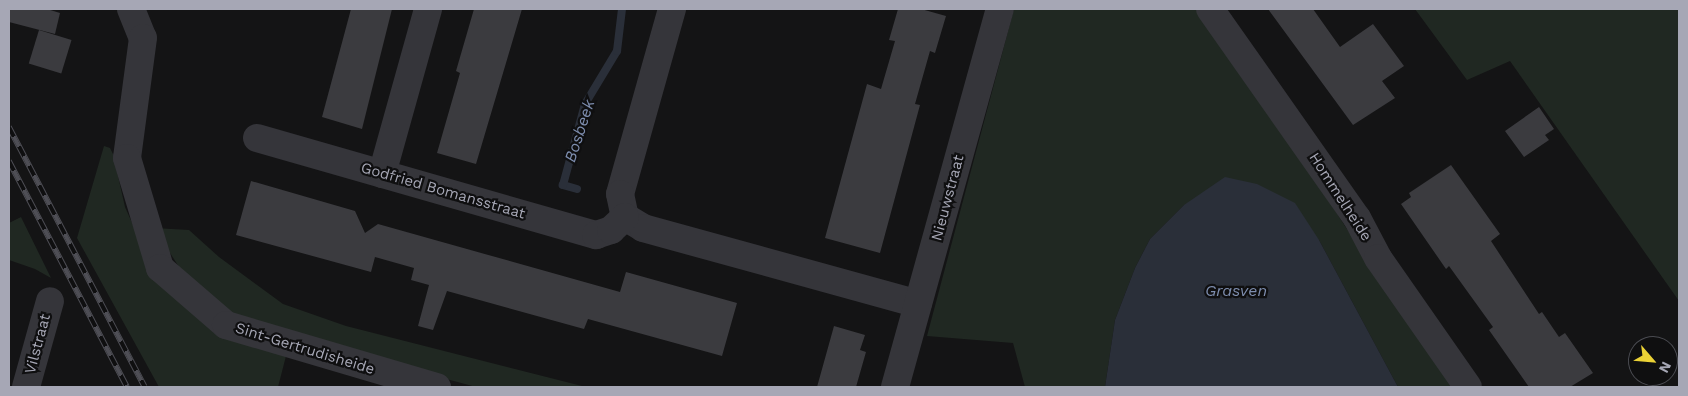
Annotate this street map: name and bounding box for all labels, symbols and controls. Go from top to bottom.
water label: Bosbeek [561,97,599,165]
street label: Hommelheide [1305,149,1375,245]
street label: Nieuwstraat [928,153,968,243]
street label: Godfried Bomansstraat [359,159,527,223]
water label: Grasven [1205,281,1267,301]
street label: Vilstraat [21,312,55,376]
street label: Sint-Gertrudisheide [233,319,377,379]
north arrow [1628,336,1678,386]
text: N [1656,359,1675,376]

